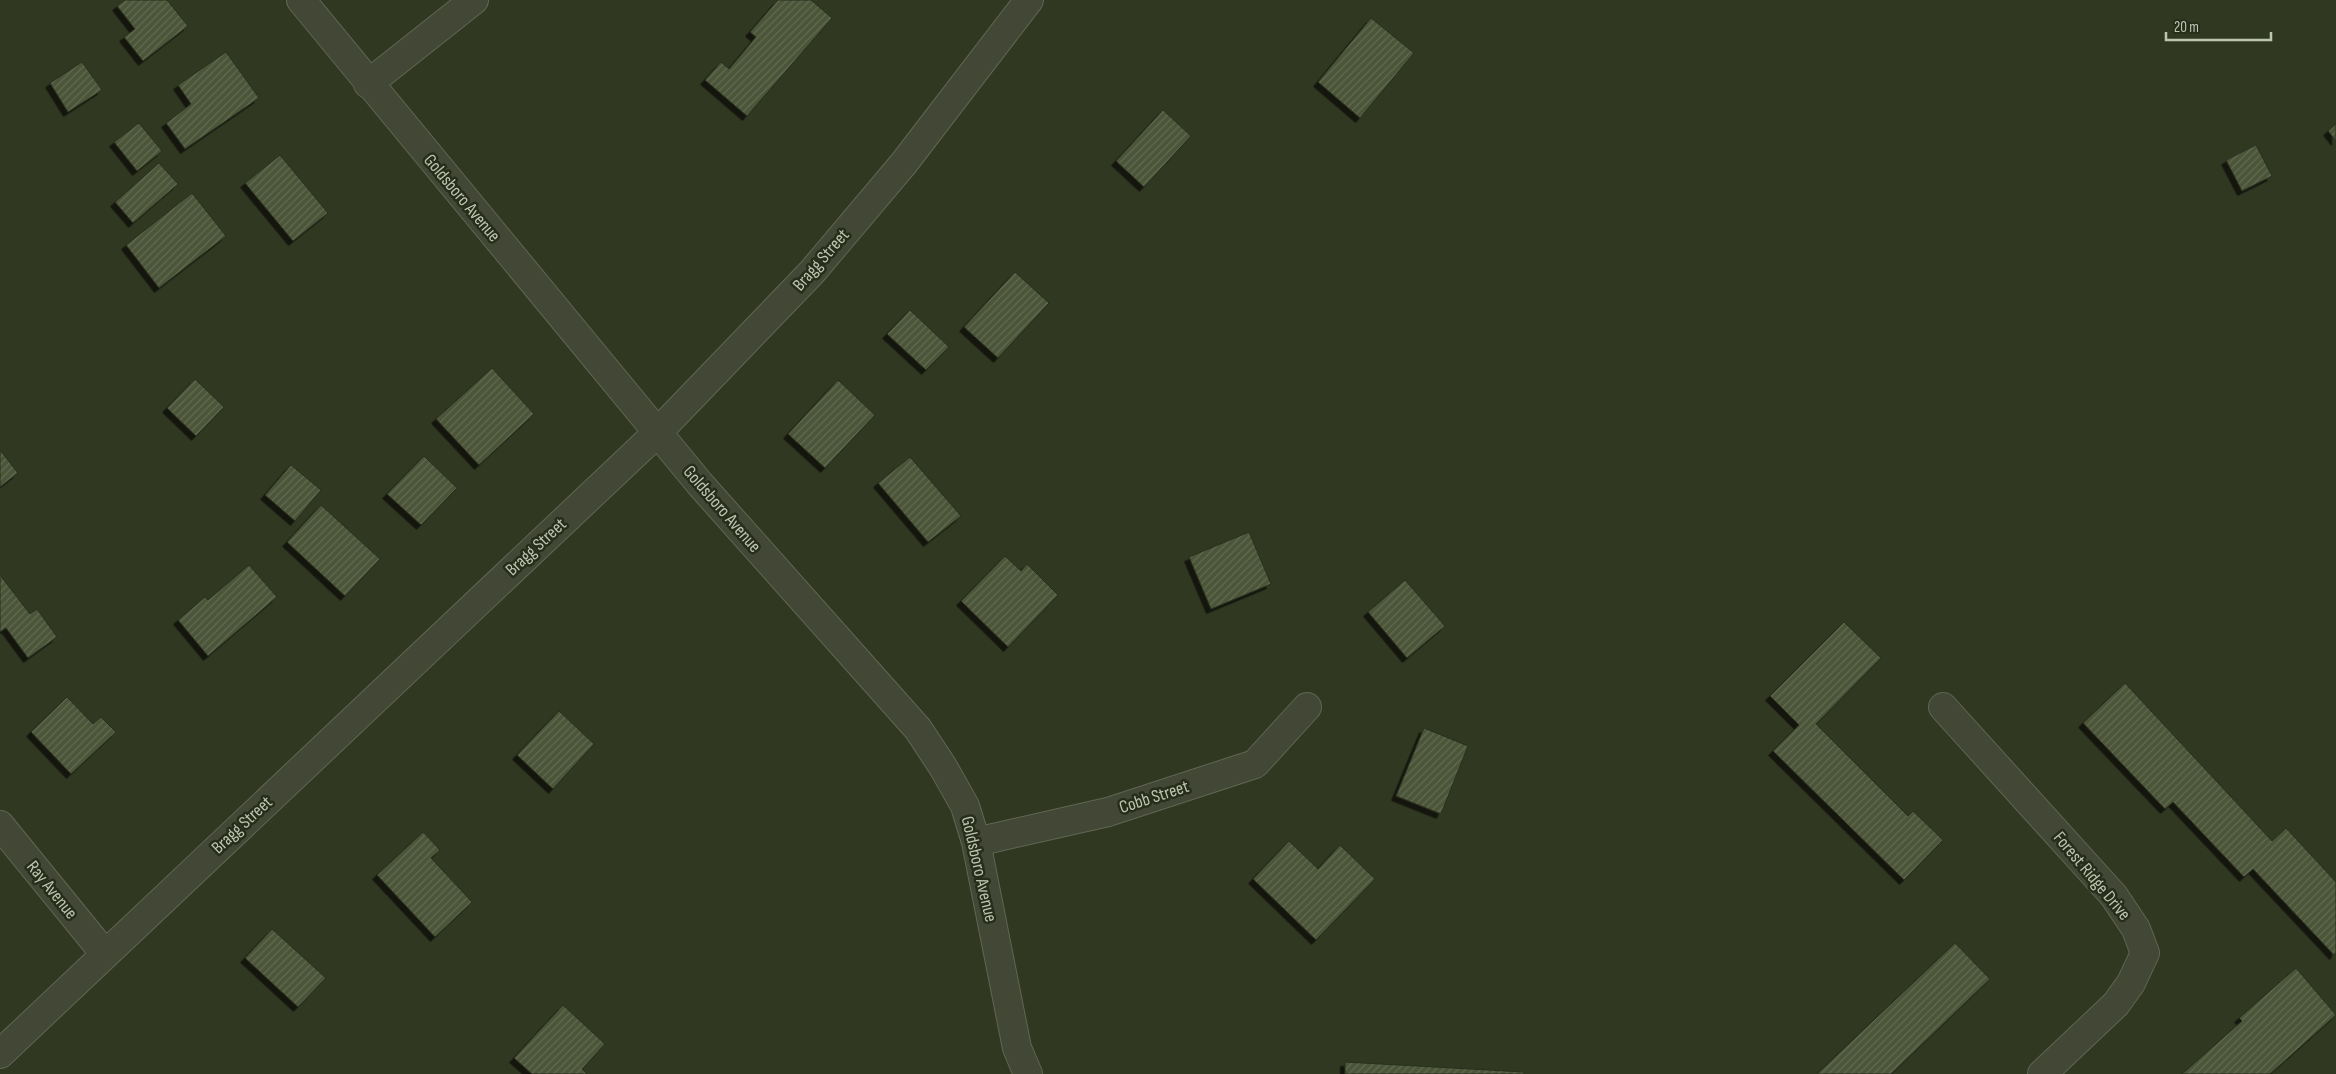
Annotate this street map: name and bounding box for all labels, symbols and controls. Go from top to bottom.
scale bar [2166,10,2271,42]
text: 20 m [2174,18,2199,37]
street label: Goldsboro Avenue [419,150,505,246]
street label: Bragg Street [788,224,854,295]
street label: Goldsboro Avenue [679,461,765,557]
street label: Bragg Street [501,513,571,580]
street label: Cobb Street [1117,776,1192,818]
street label: Bragg Street [207,791,277,858]
street label: Goldsboro Avenue [957,814,1001,924]
street label: Forest Ridge Drive [2049,828,2135,924]
street label: Ray Avenue [22,857,82,923]

